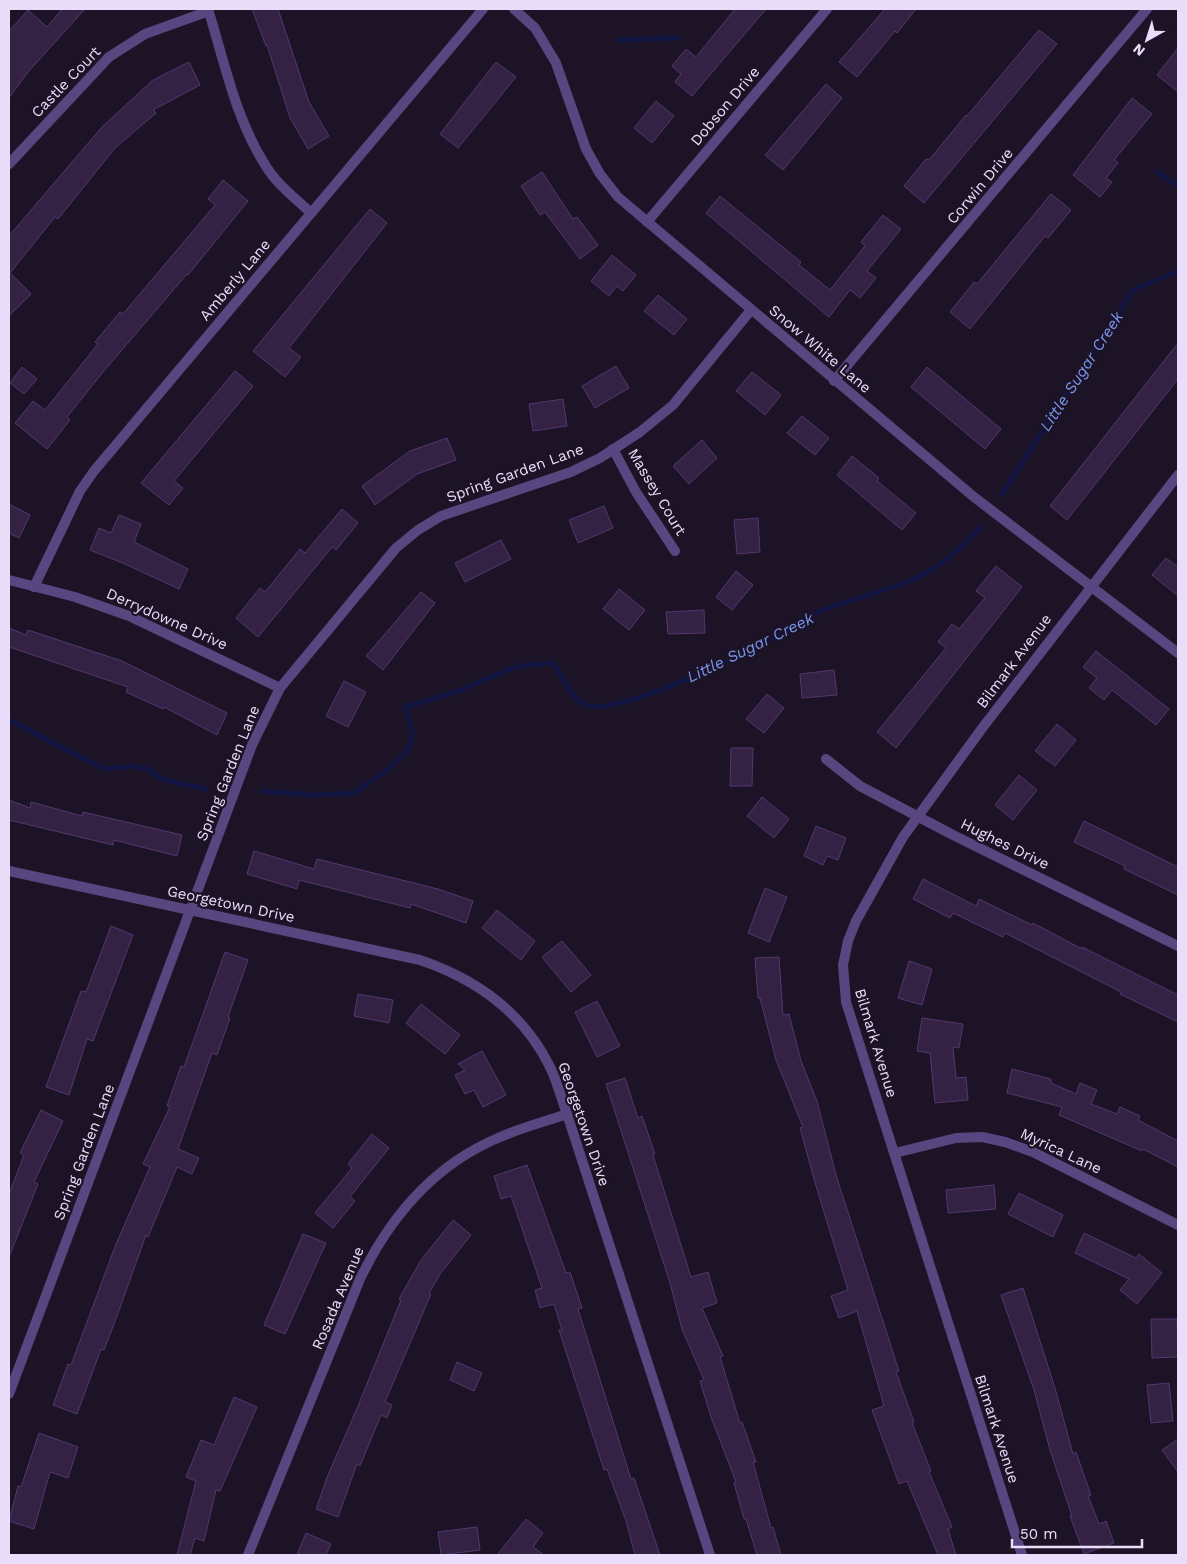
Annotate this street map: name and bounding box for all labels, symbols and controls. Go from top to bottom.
north arrow [1122,15,1172,65]
text: N [1130,41,1148,60]
street label: Castle Court [28,42,105,121]
street label: Dobson Drive [687,63,763,149]
street label: Corwin Drive [943,144,1017,228]
street label: Amberly Lane [196,236,274,324]
street label: Snow White Lane [765,301,875,397]
water label: Little Sugar Creek [1036,307,1128,435]
street label: Spring Garden Lane [444,440,586,506]
street label: Massey Court [624,445,690,539]
street label: Derrydowne Drive [104,584,230,654]
water label: Little Sugar Creek [684,608,818,686]
street label: Bilmark Avenue [973,610,1055,712]
street label: Spring Garden Lane [193,703,263,843]
street label: Hughes Drive [958,815,1052,873]
street label: Georgetown Drive [166,882,296,926]
street label: Bilmark Avenue [851,986,901,1100]
street label: Georgetown Drive [554,1060,614,1188]
street label: Spring Garden Lane [50,1081,118,1223]
street label: Myrica Lane [1017,1124,1105,1178]
street label: Rosada Avenue [308,1244,368,1352]
street label: Bilmark Avenue [971,1372,1023,1486]
scale bar [1012,1516,1142,1548]
text: 50 m [1020,1525,1057,1543]

